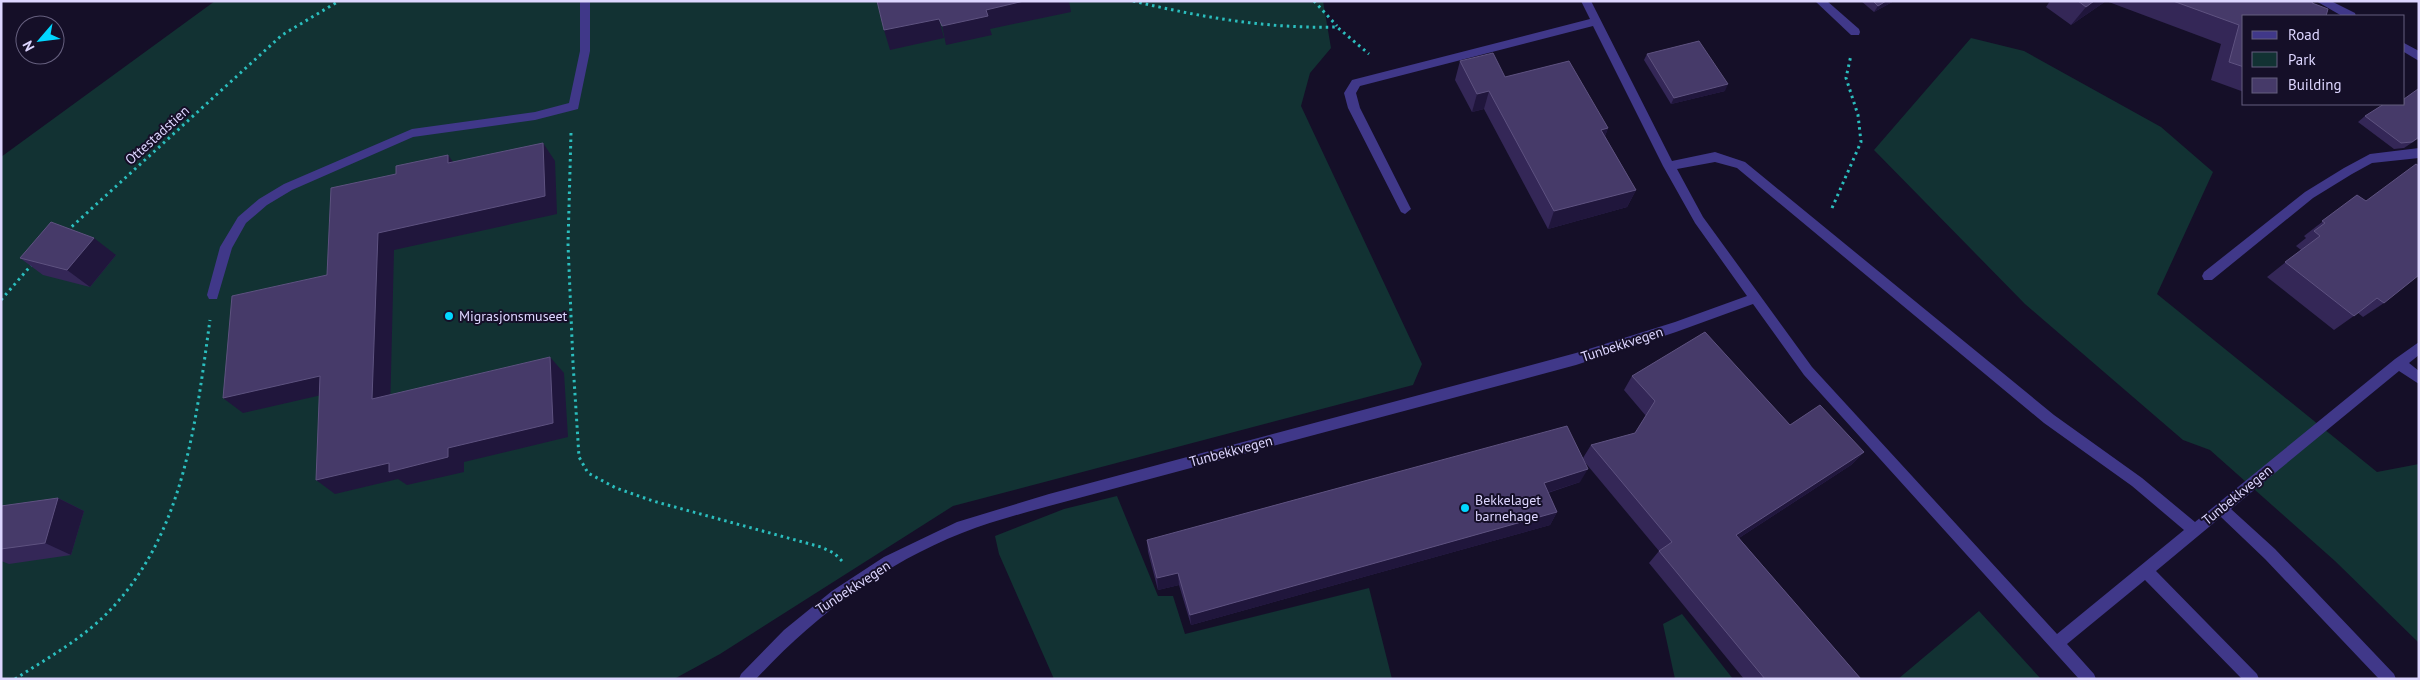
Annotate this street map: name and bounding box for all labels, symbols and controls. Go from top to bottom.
north arrow [15,15,65,65]
legend [2242,15,2405,105]
text: Road [2288,25,2320,44]
text: N [18,38,39,54]
text: Park [2288,50,2316,69]
text: Building [2288,75,2342,94]
street label: Ottestadstien [121,101,193,169]
place label: Migrasjonsmuseet [459,307,568,325]
marker: Migrasjonsmuseet [443,310,455,322]
street label: Tunbekkvegen [1579,322,1665,366]
street label: Tunbekkvegen [1187,431,1275,471]
street label: Tunbekkvegen [2198,461,2276,529]
place label: Bekkelaget barnehage [1475,491,1541,525]
marker: Bekkelaget barnehage [1459,502,1471,514]
street label: Tunbekkvegen [812,556,894,618]

